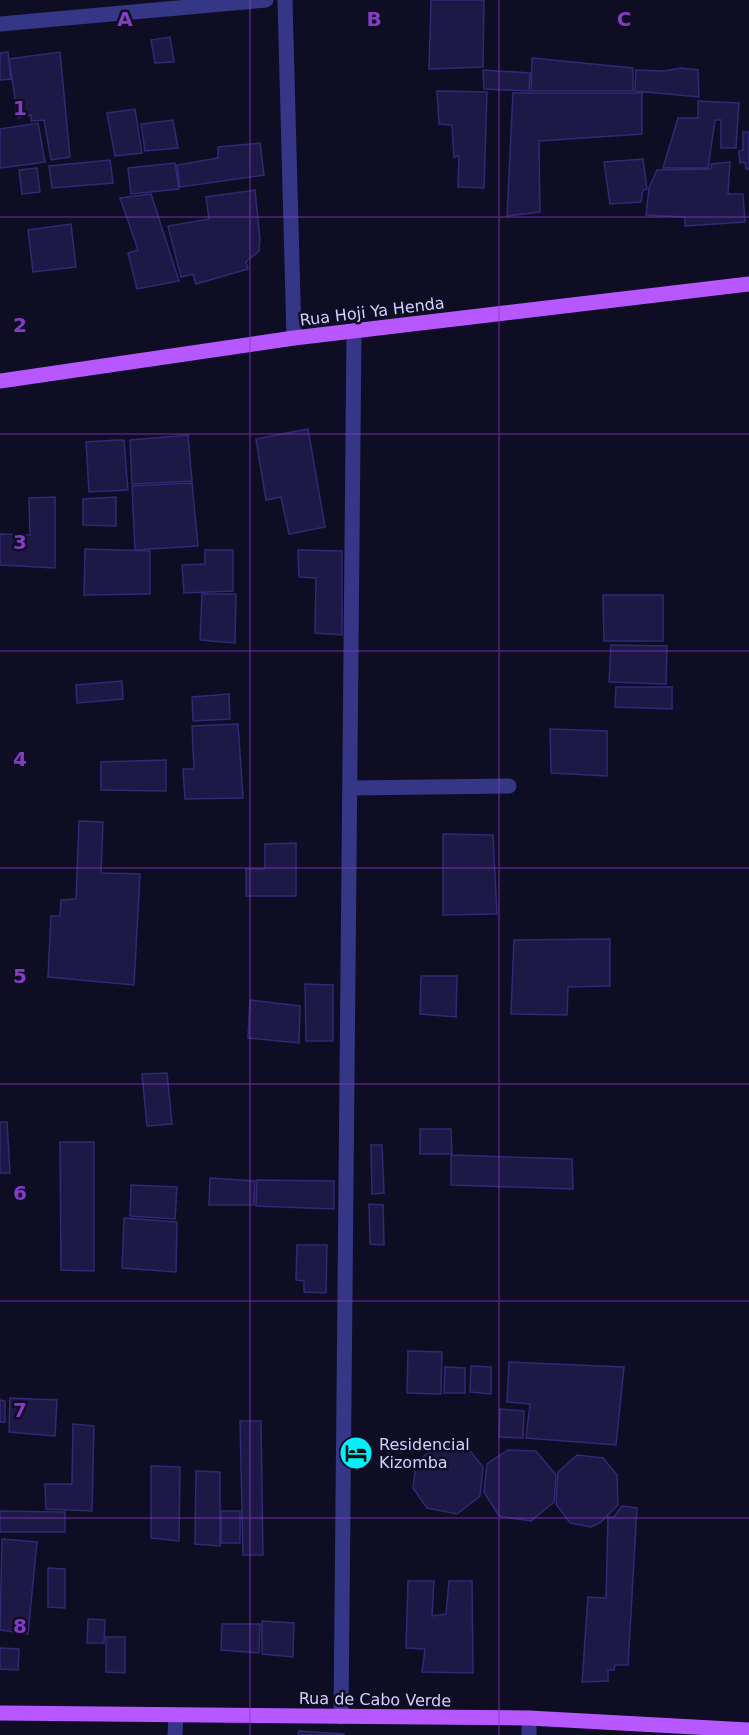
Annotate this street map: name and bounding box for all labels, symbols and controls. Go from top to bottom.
text: A [117,7,133,31]
text: B [366,7,382,31]
text: C [617,7,631,31]
text: 1 [13,96,27,120]
street label: Rua Hoji Ya Henda [299,293,446,330]
text: 2 [13,313,27,337]
text: 3 [13,530,27,554]
text: 4 [13,747,27,771]
text: 5 [13,964,27,988]
text: 6 [13,1181,27,1205]
text: 7 [13,1398,27,1422]
hotel icon: Residencial Kizomba [338,1435,374,1471]
place label: Residencial Kizomba [379,1435,470,1472]
text: 8 [13,1614,27,1638]
street label: Rua de Cabo Verde [299,1689,451,1710]

